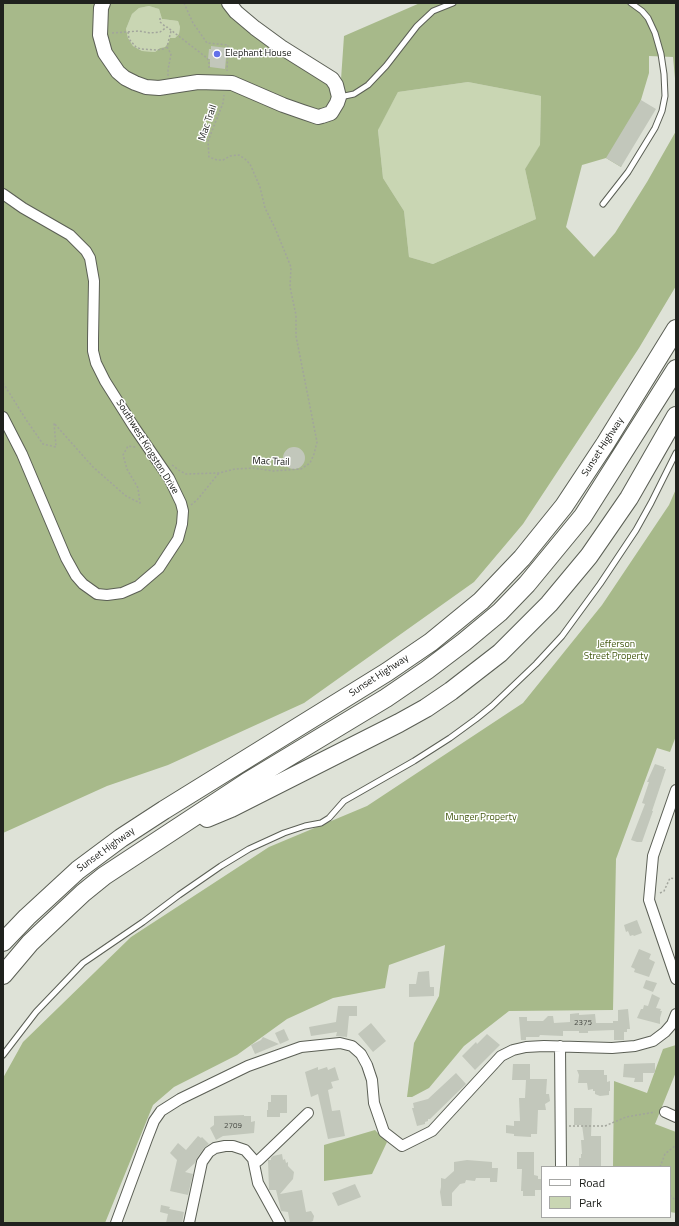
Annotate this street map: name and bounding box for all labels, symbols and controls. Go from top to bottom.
place label: Elephant House [225,48,292,60]
marker: Elephant House [212,49,222,59]
street label: Mac Trail [196,103,220,143]
street label: Southwest Kingston Drive [113,398,181,496]
street label: Sunset Highway [579,415,627,479]
street label: Mac Trail [252,455,290,469]
park label: Jefferson Street Property [584,639,648,662]
street label: Sunset Highway [347,652,411,700]
park label: Munger Property [445,812,517,824]
street label: Sunset Highway [75,825,137,875]
house number: 2375 [574,1018,592,1028]
house number: 2709 [224,1121,242,1131]
legend [541,1166,671,1218]
text: Road [579,1173,605,1192]
text: Park [579,1193,602,1212]

